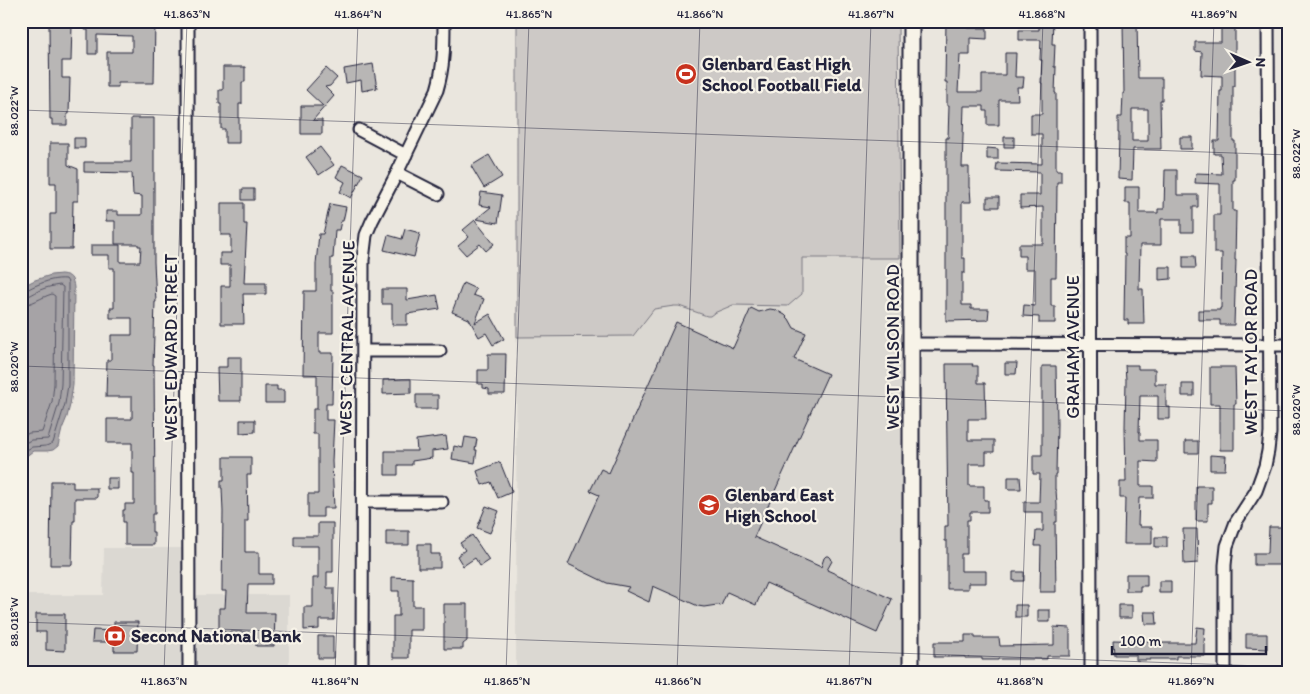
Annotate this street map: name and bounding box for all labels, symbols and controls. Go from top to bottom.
text: 41.863°N [164,7,210,21]
text: 41.864°N [334,7,382,21]
text: 41.865°N [506,7,552,21]
text: 41.866°N [677,7,723,21]
text: 41.867°N [848,7,894,21]
text: 41.868°N [1019,7,1065,21]
text: 41.869°N [1191,7,1237,21]
north arrow [1222,38,1272,88]
place label: Glenbard East High School Football Field [702,53,861,96]
text: N [1252,57,1269,67]
sports icon: Glenbard East High School Football Field [674,62,698,86]
text: 88.022°W [7,86,21,136]
text: 88.022°W [1289,129,1303,179]
street label: WEST CENTRAL AVENUE [334,240,360,436]
street label: WEST EDWARD STREET [160,254,182,440]
street label: WEST WILSON ROAD [882,264,904,430]
street label: WEST TAYLOR ROAD [1240,269,1262,435]
street label: GRAHAM AVENUE [1062,275,1084,419]
text: 88.020°W [7,341,21,393]
text: 88.020°W [1289,384,1303,436]
place label: Glenbard East High School [725,484,834,527]
school or university icon: Glenbard East High School [697,493,721,517]
text: 88.018°W [7,597,21,647]
bank icon: Second National Bank [103,624,127,648]
scale bar [1112,624,1266,656]
place label: Second National Bank [131,625,302,647]
text: 100 m [1120,632,1162,650]
text: 41.863°N [141,674,187,688]
text: 41.864°N [311,674,359,688]
text: 41.865°N [484,674,530,688]
text: 41.866°N [655,674,701,688]
text: 41.867°N [826,674,872,688]
text: 41.868°N [997,674,1043,688]
text: 41.869°N [1168,674,1214,688]

